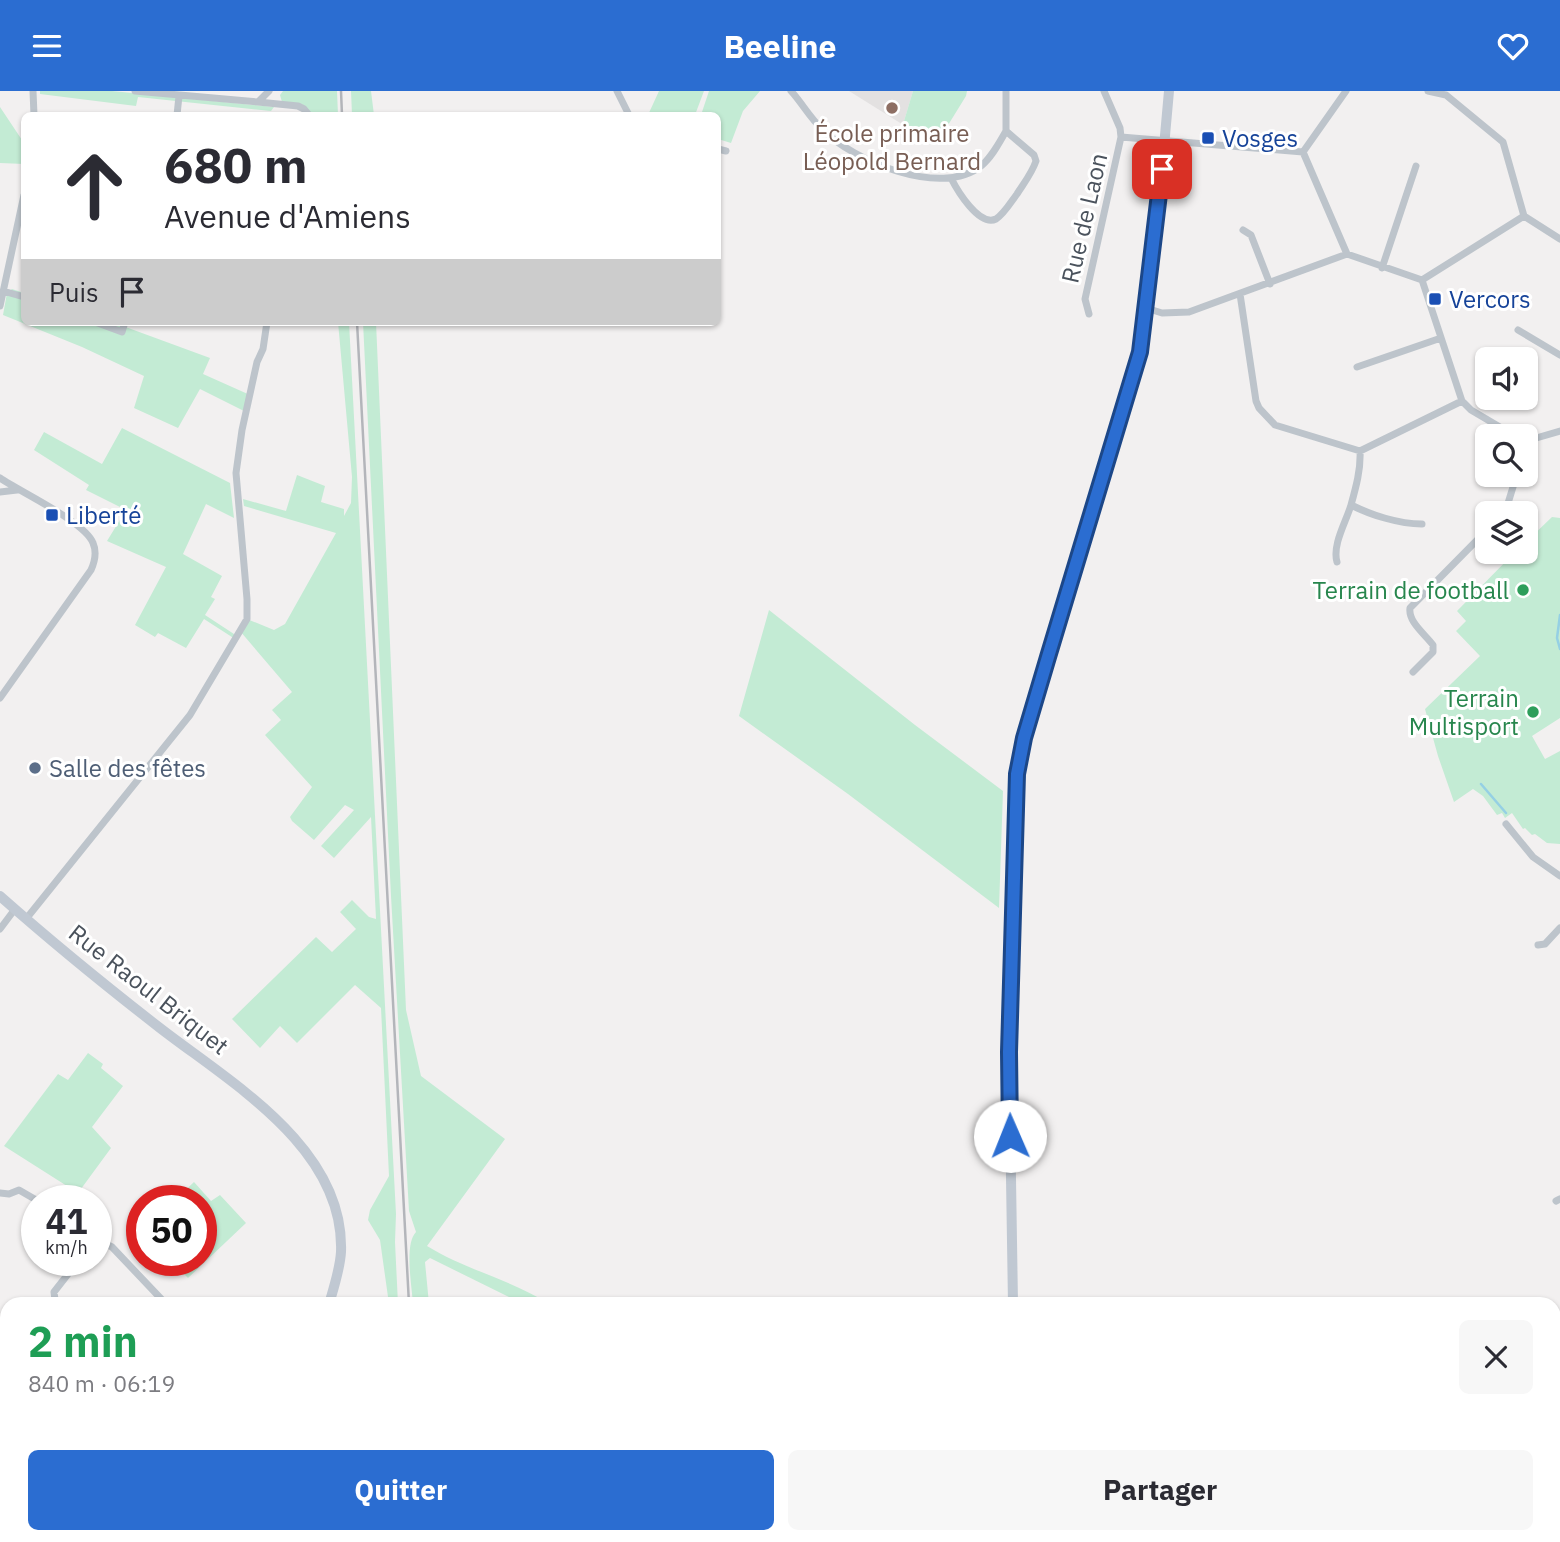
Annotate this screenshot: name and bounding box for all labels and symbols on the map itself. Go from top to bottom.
marker: École primaire Léopold Bernard [884,100,900,116]
place label: École primaire Léopold Bernard [803,117,981,177]
place label: Vosges [1222,122,1298,154]
marker: Vosges [1200,130,1216,146]
pin [1132,139,1192,199]
street label: Rue de Laon [1054,150,1114,286]
place label: Vercors [1449,283,1531,315]
marker: Vercors [1427,291,1443,307]
place label: Liberté [66,499,142,531]
marker: Liberté [44,507,60,523]
place label: Terrain de football [1313,574,1509,606]
marker: Terrain de football [1515,582,1531,598]
place label: Terrain Multisport [1409,682,1519,742]
marker: Terrain Multisport [1525,704,1541,720]
place label: Salle des fêtes [49,752,206,784]
marker: Salle des fêtes [27,760,43,776]
street label: Rue Raoul Briquet [62,916,236,1062]
position arrow [973,1099,1047,1173]
speed limit sign: 50 [126,1185,217,1276]

